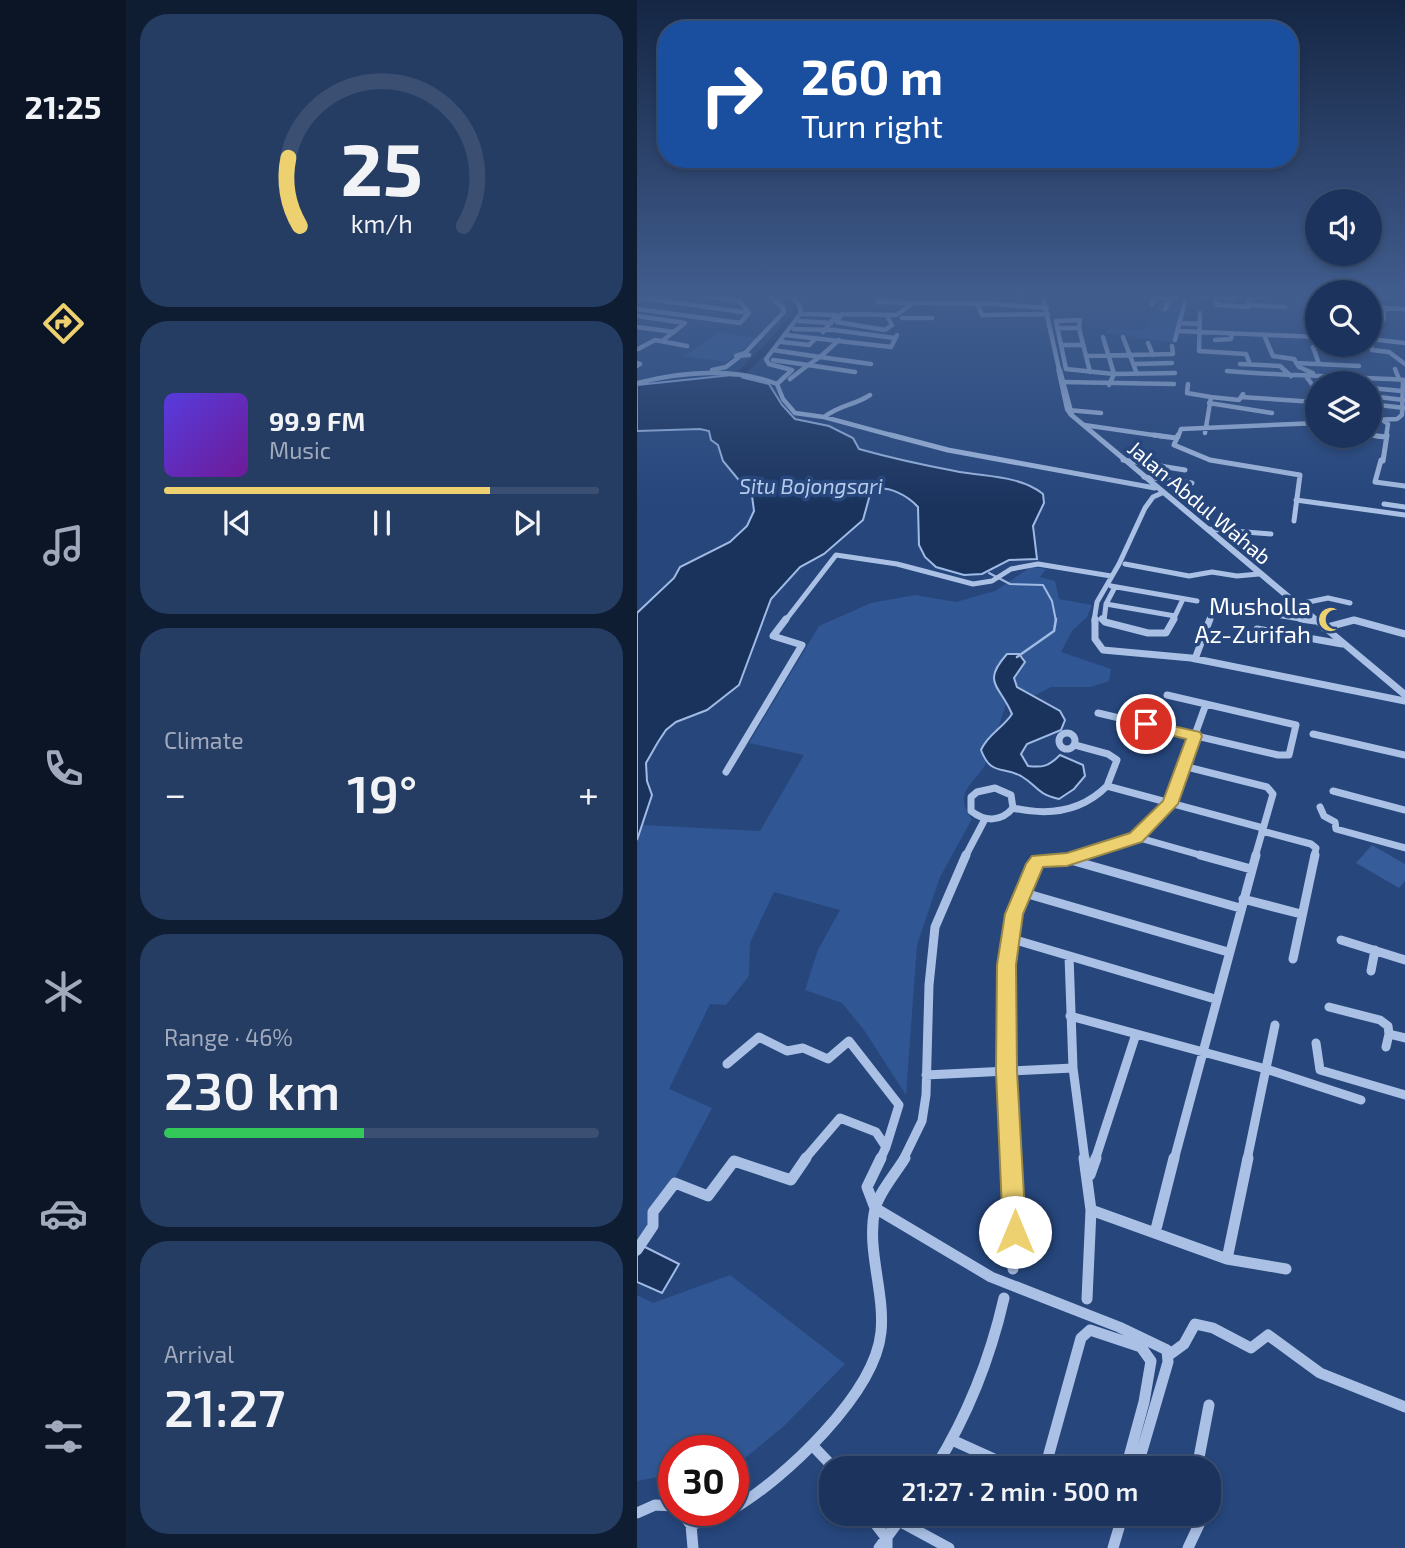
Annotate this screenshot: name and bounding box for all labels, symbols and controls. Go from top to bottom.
text: 260 m [801,46,943,105]
icon: right [686,49,777,140]
text: 21:25 [25,87,101,125]
text: Turn right [801,106,943,144]
text: 25 [340,124,423,212]
map controls [1305,189,1382,448]
button: sound [1305,189,1382,266]
text: km/h [350,208,413,238]
button: search [1305,280,1382,357]
icon: directions [39,299,88,348]
button: layers [1305,371,1382,448]
text: 99.9 FM [269,405,365,436]
street label: Jalan Abdul Wahab [1123,435,1277,569]
text: Music [269,436,331,464]
water label: Situ Bojongsari [739,473,883,499]
icon: previous [218,504,256,542]
icon: pause [363,504,401,542]
icon: next [508,504,546,542]
icon: music [39,521,88,570]
place label: Musholla Az-Zurifah [1195,591,1311,648]
mosque icon: Musholla Az-Zurifah [1317,605,1345,633]
pin [1116,694,1176,754]
icon: arrive [1127,705,1165,743]
text: Climate [164,726,244,754]
icon: phone [39,744,88,793]
text: 19° [347,761,417,823]
text: − [164,770,186,816]
text: + [578,770,599,816]
icon: climate [39,967,88,1016]
text: Range · 46% [164,1023,293,1051]
text: 230 km [164,1058,340,1120]
icon: car [39,1189,88,1238]
position arrow [978,1195,1052,1269]
text: Arrival [164,1340,234,1368]
text: 21:27 [164,1375,285,1437]
icon: filters [39,1412,88,1461]
speed limit sign: 30 [658,1435,749,1526]
text: 21:27 · 2 min · 500 m [902,1475,1138,1506]

